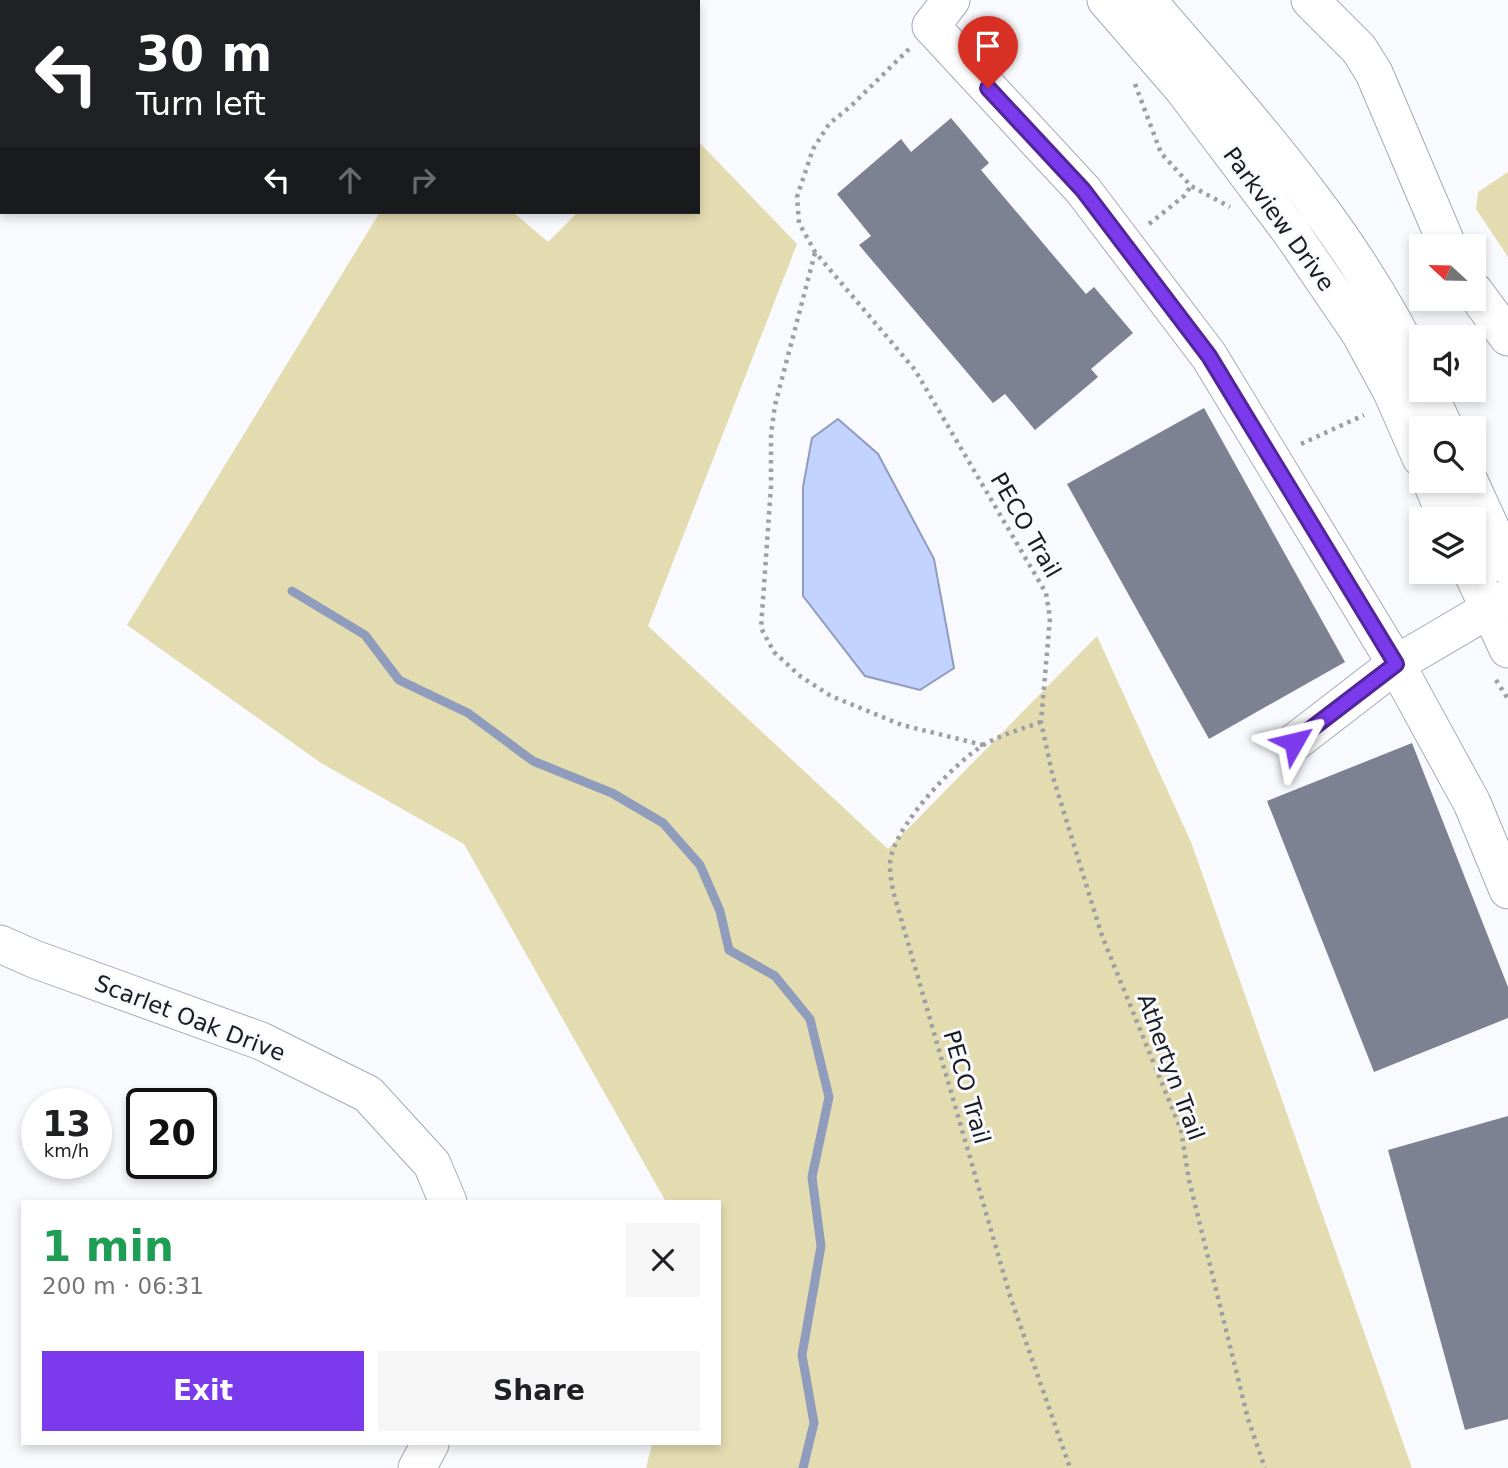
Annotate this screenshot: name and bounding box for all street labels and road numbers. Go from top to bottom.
street label: Parkview Drive [1218,142,1340,296]
street label: PECO Trail [986,468,1066,582]
street label: Scarlet Oak Drive [91,970,289,1066]
street label: Athertyn Trail [1132,990,1210,1144]
street label: PECO Trail [938,1027,996,1147]

